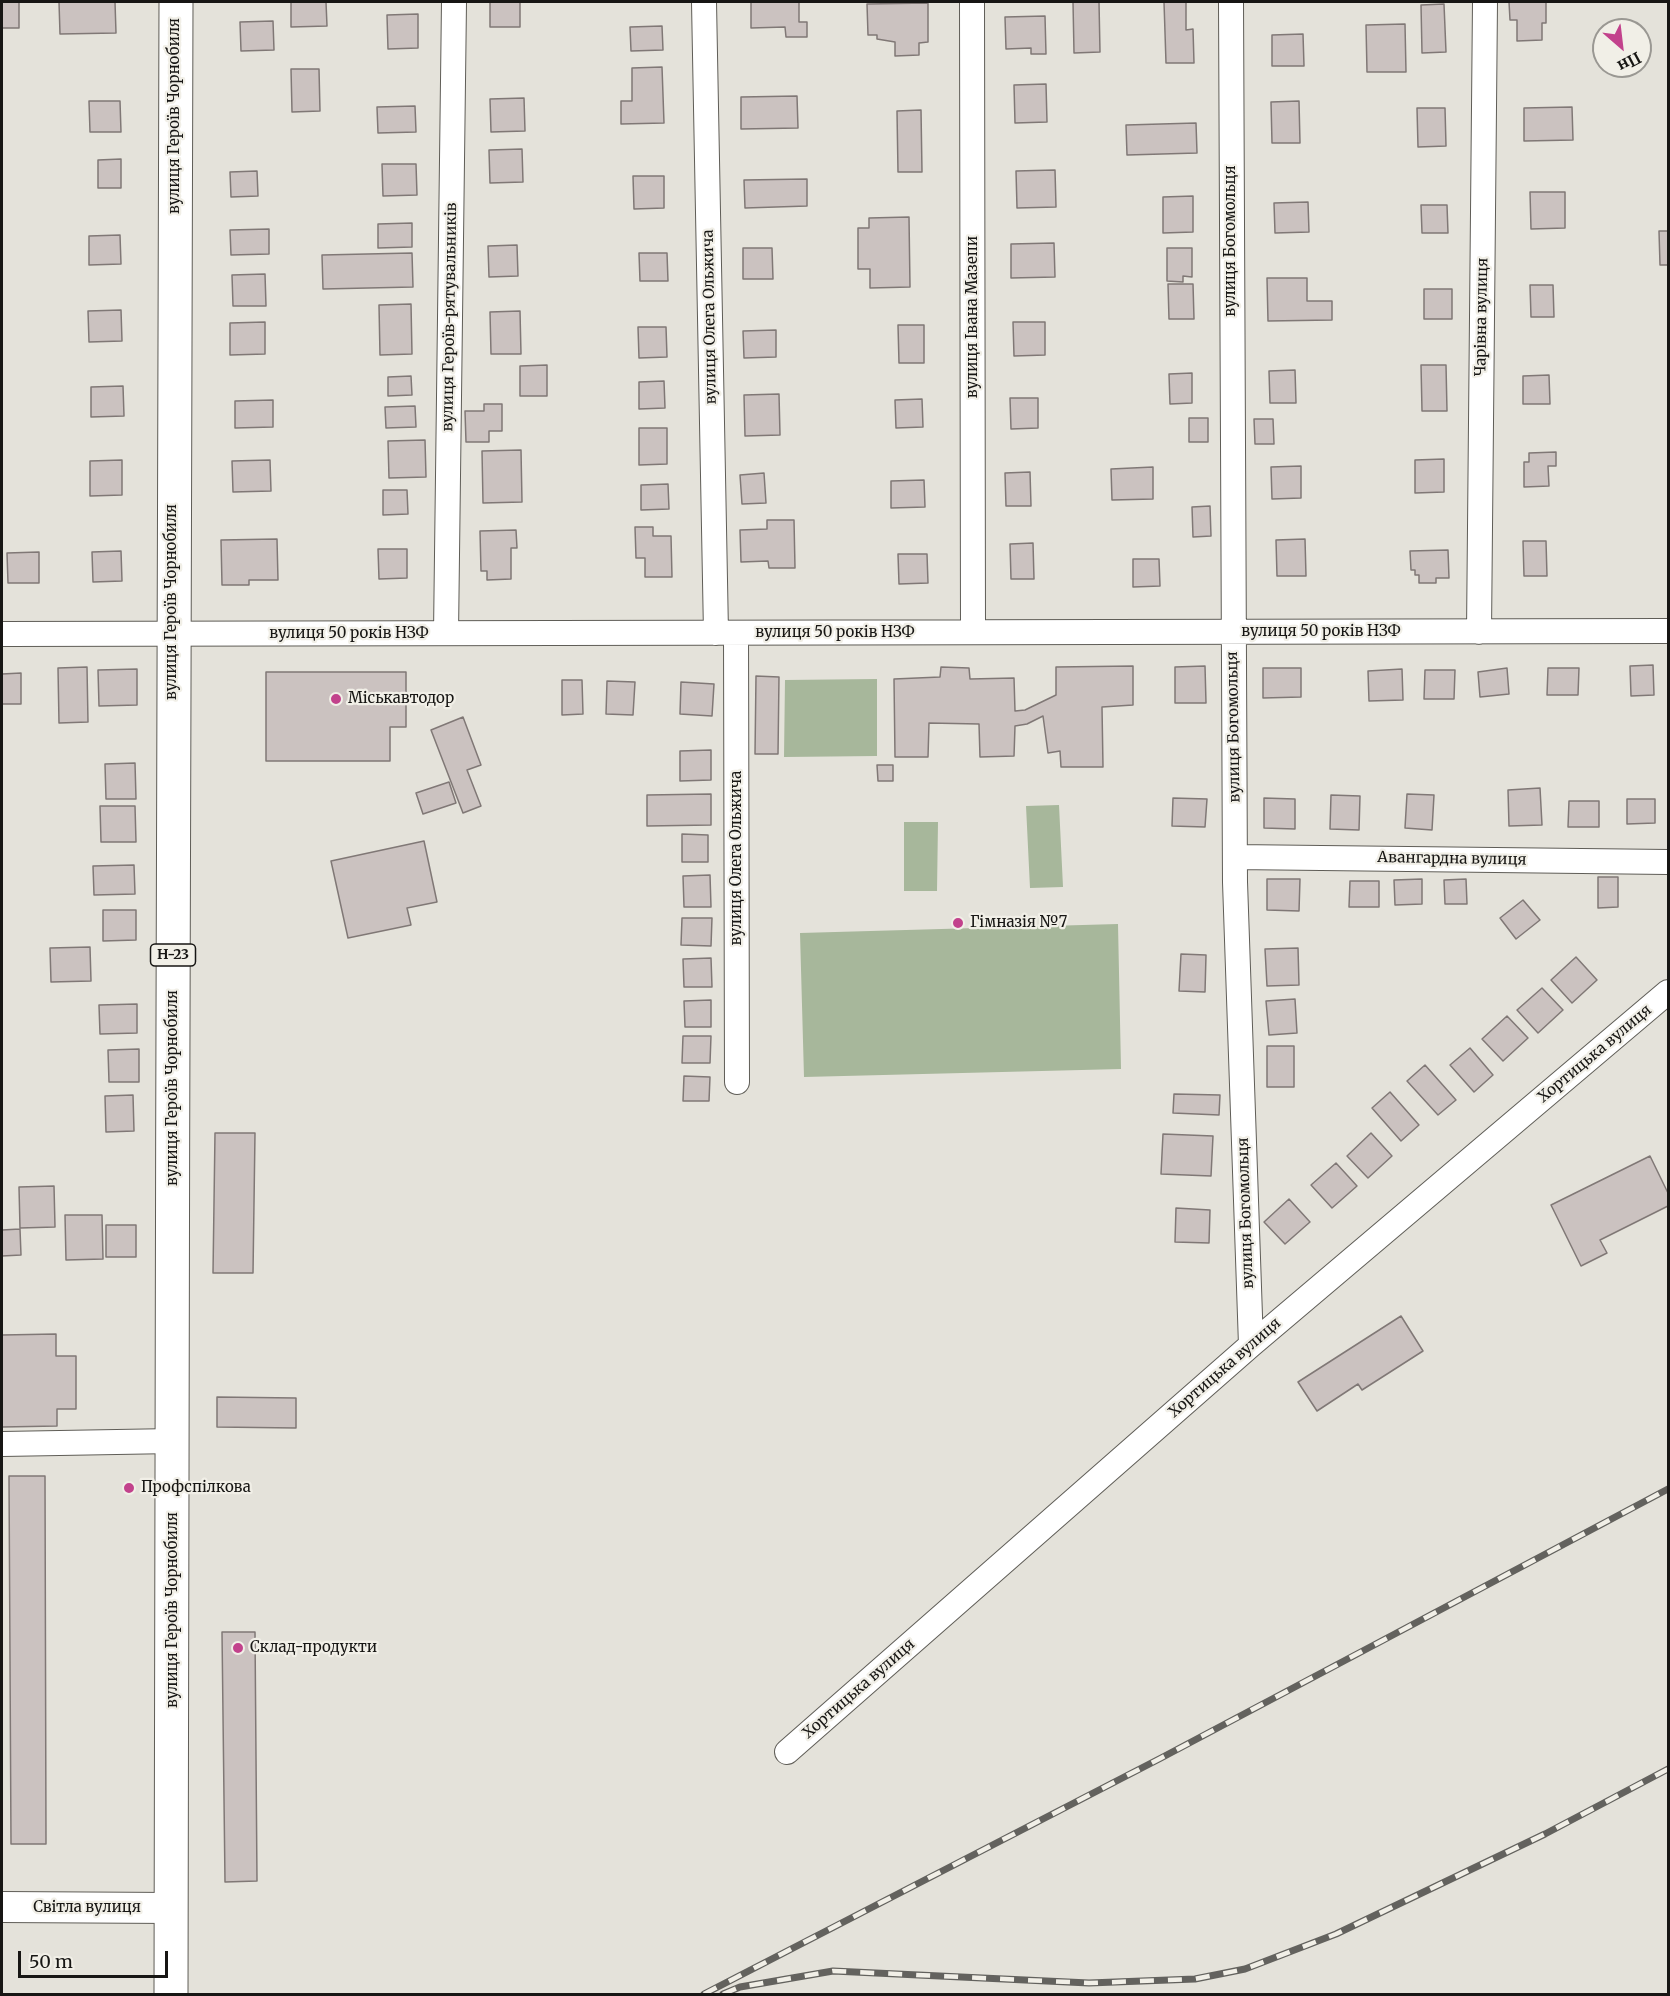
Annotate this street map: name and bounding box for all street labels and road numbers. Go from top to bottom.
street label: вулиця Героїв Чорнобиля [166,18,184,214]
street label: вулиця Богомольця [1222,165,1240,317]
street label: вулиця Героїв-рятувальників [439,202,461,432]
street label: вулиця Олега Ольжича [699,229,721,405]
street label: вулиця Івана Мазепи [964,236,982,398]
street label: Чарівна вулиця [1472,258,1492,376]
street label: вулиця Героїв Чорнобиля [163,504,181,700]
street label: вулиця 50 років НЗФ [1241,623,1401,641]
street label: вулиця 50 років НЗФ [755,624,915,642]
street label: вулиця 50 років НЗФ [269,625,429,643]
street label: вулиця Богомольця [1224,651,1244,803]
street label: вулиця Олега Ольжича [728,771,746,945]
street label: Авангардна вулиця [1377,849,1527,869]
road number: Н-23 [150,944,195,966]
street label: вулиця Героїв Чорнобиля [164,990,182,1186]
street label: Хортицька вулиця [1535,1001,1655,1107]
street label: вулиця Богомольця [1234,1137,1258,1289]
street label: Хортицька вулиця [1165,1314,1285,1422]
street label: вулиця Героїв Чорнобиля [164,1512,182,1708]
street label: Хортицька вулиця [799,1635,919,1743]
street label: Світла вулиця [33,1899,141,1917]

